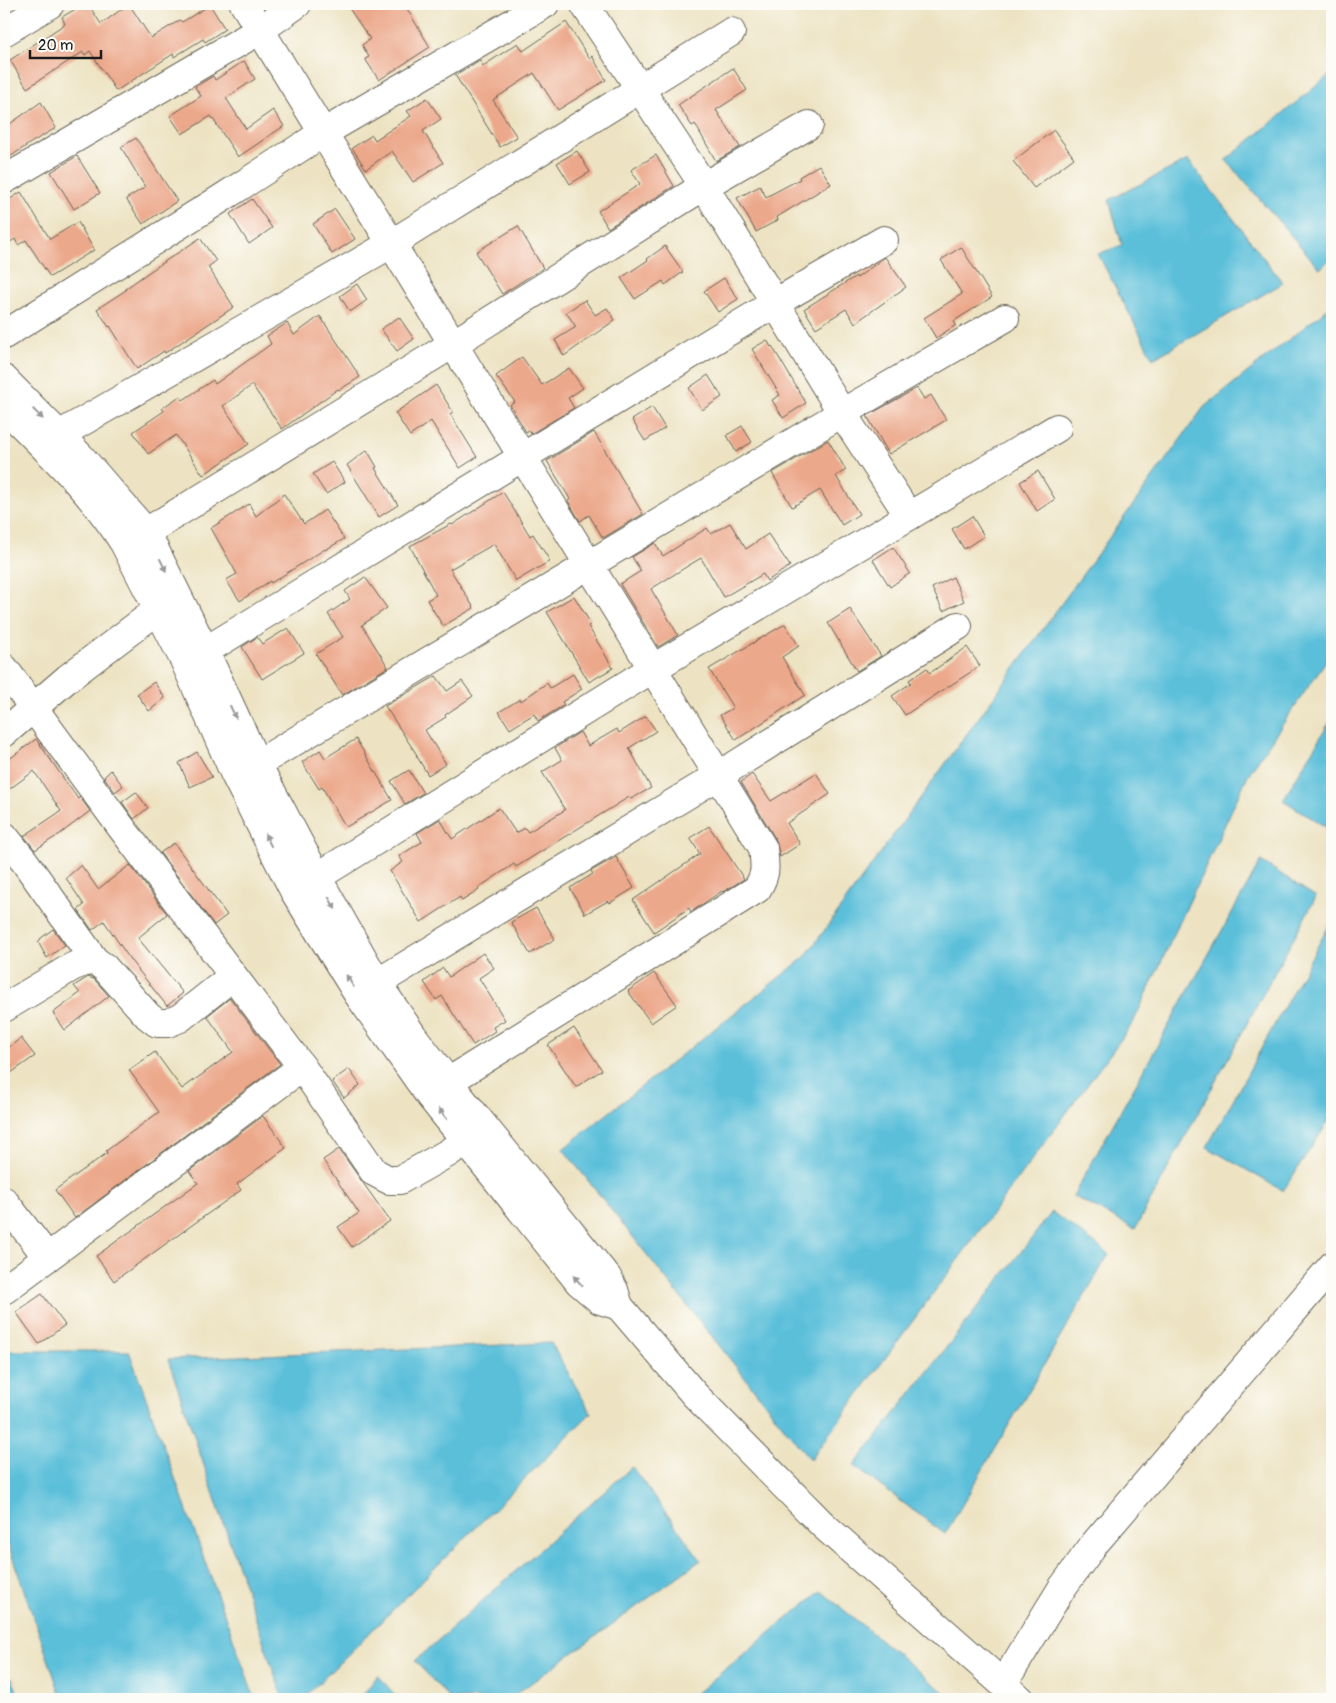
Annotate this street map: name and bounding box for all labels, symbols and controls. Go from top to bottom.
scale bar [30,28,101,60]
text: 20 m [38,36,73,55]
one-way arrow [32,408,44,420]
one-way arrow [159,558,167,572]
one-way arrow [229,705,237,719]
one-way arrow [264,833,272,847]
one-way arrow [327,896,336,909]
one-way arrow [345,974,354,987]
one-way arrow [438,1107,449,1120]
one-way arrow [572,1275,584,1287]

